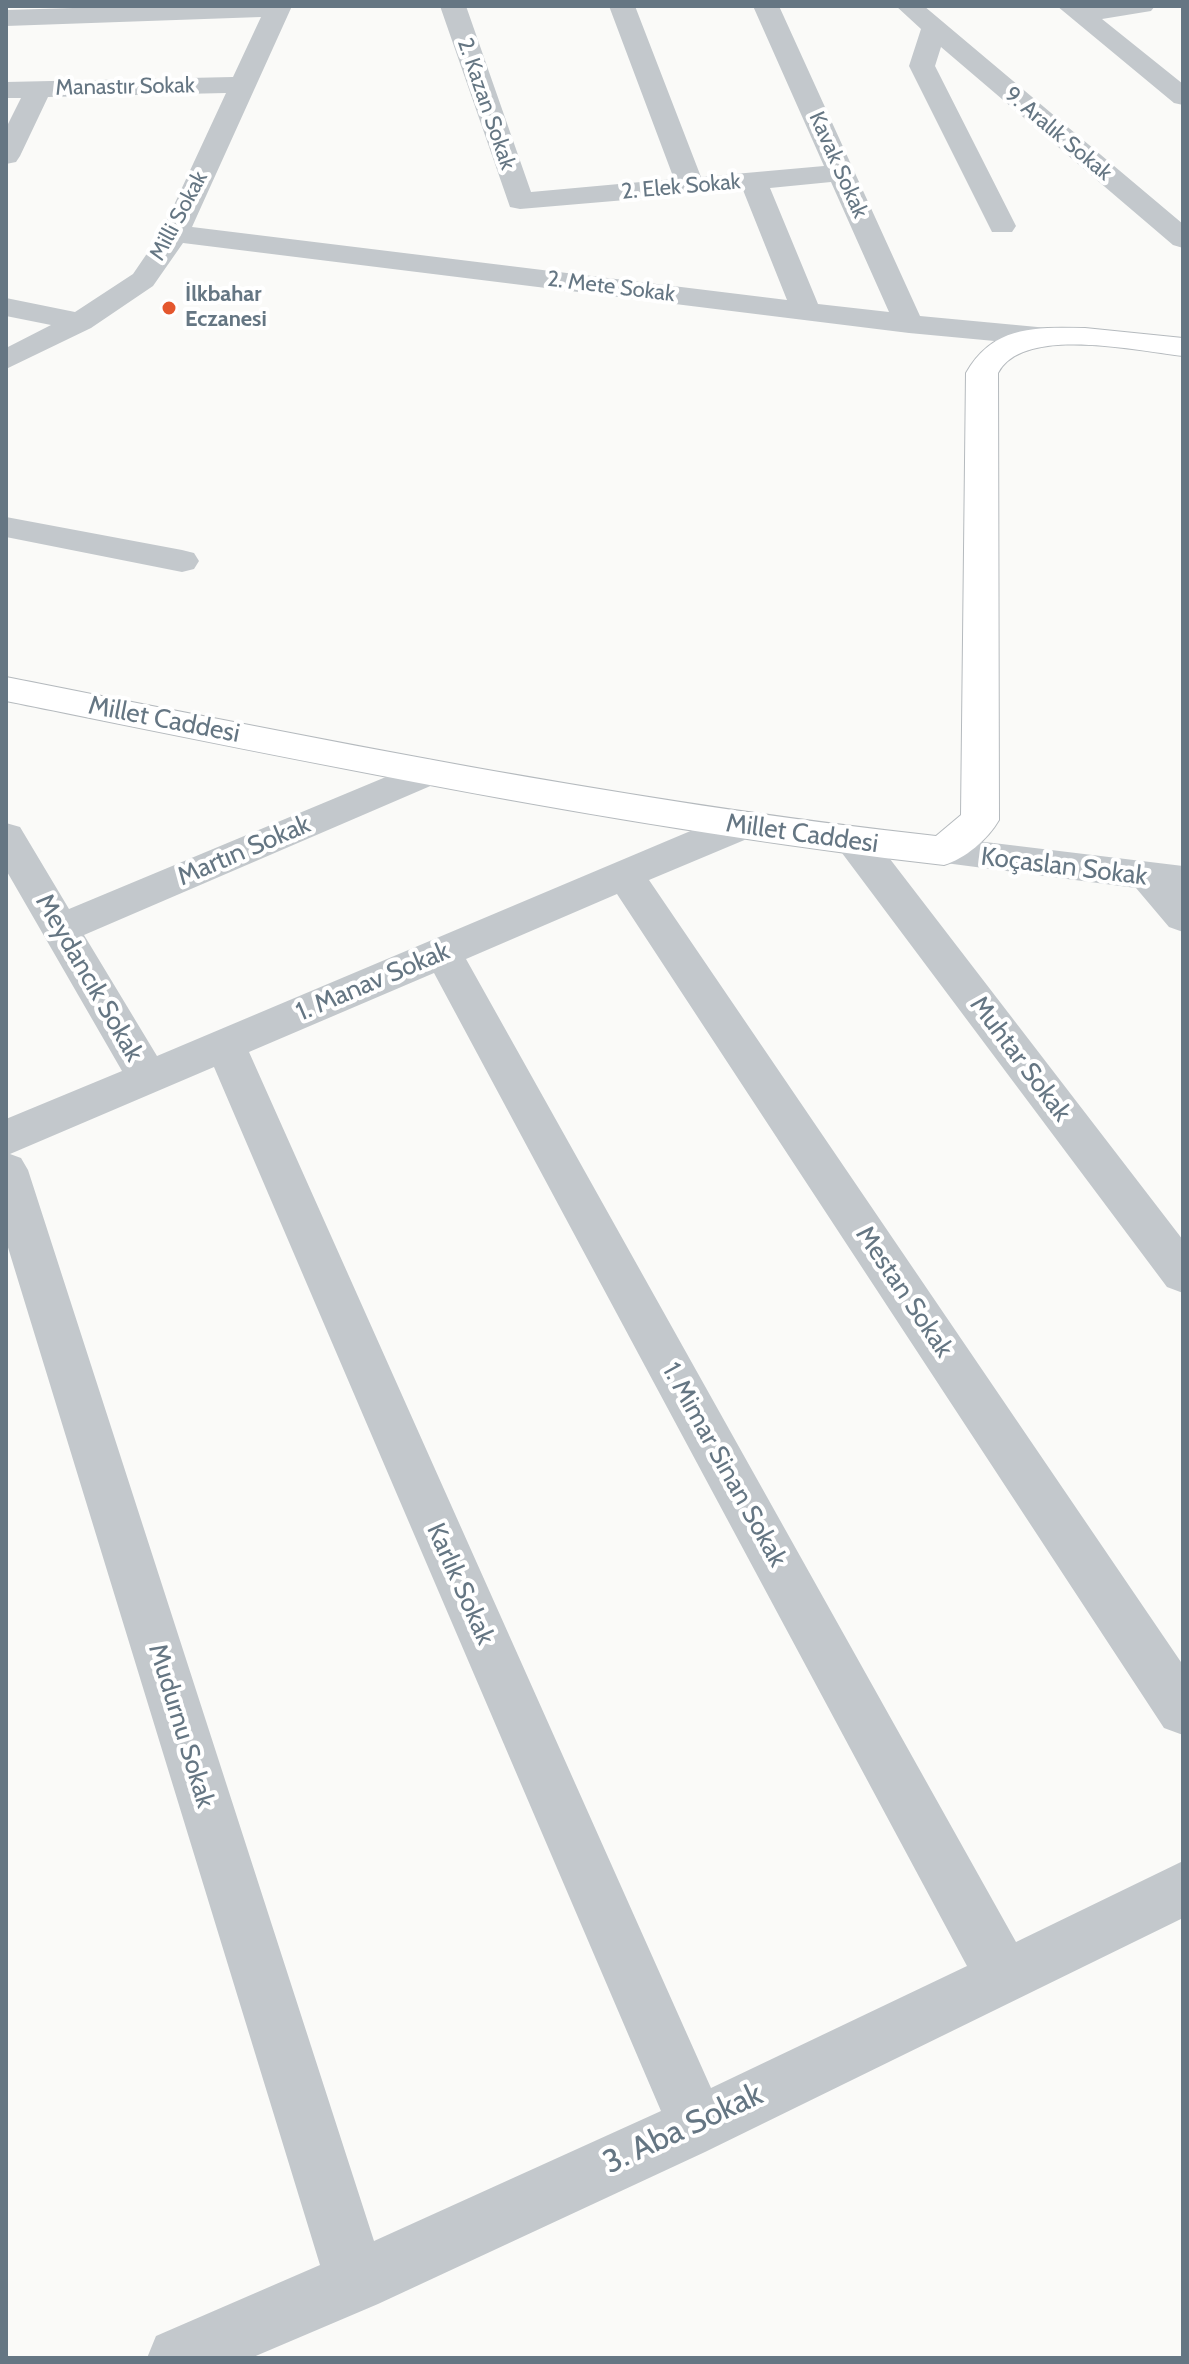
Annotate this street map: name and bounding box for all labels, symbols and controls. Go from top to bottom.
street label: 2. Kazan Sokak [451,35,521,173]
street label: Manastır Sokak [55,73,195,101]
street label: 9. Aralık Sokak [999,81,1117,187]
street label: Kavak Sokak [803,108,873,222]
street label: Milli Sokak [144,167,214,265]
street label: 2. Elek Sokak [620,169,742,205]
street label: 2. Mete Sokak [546,266,676,308]
place label: İlkbahar Eczanesi [185,282,267,334]
marker: İlkbahar Eczanesi [160,299,178,317]
street label: Millet Caddesi [86,690,242,750]
street label: Millet Caddesi [724,808,880,860]
street label: Martın Sokak [173,809,315,893]
street label: Koçaslan Sokak [979,841,1149,893]
street label: Meydancık Sokak [28,889,150,1067]
street label: 1. Manav Sokak [292,936,454,1028]
street label: Muhtar Sokak [963,990,1077,1128]
street label: Mestan Sokak [849,1220,959,1364]
street label: 1. Mimar Sinan Sokak [655,1358,793,1572]
street label: Karlık Sokak [419,1518,501,1650]
street label: Mudurnu Sokak [141,1640,221,1812]
street label: 3. Aba Sokak [597,2075,769,2183]

